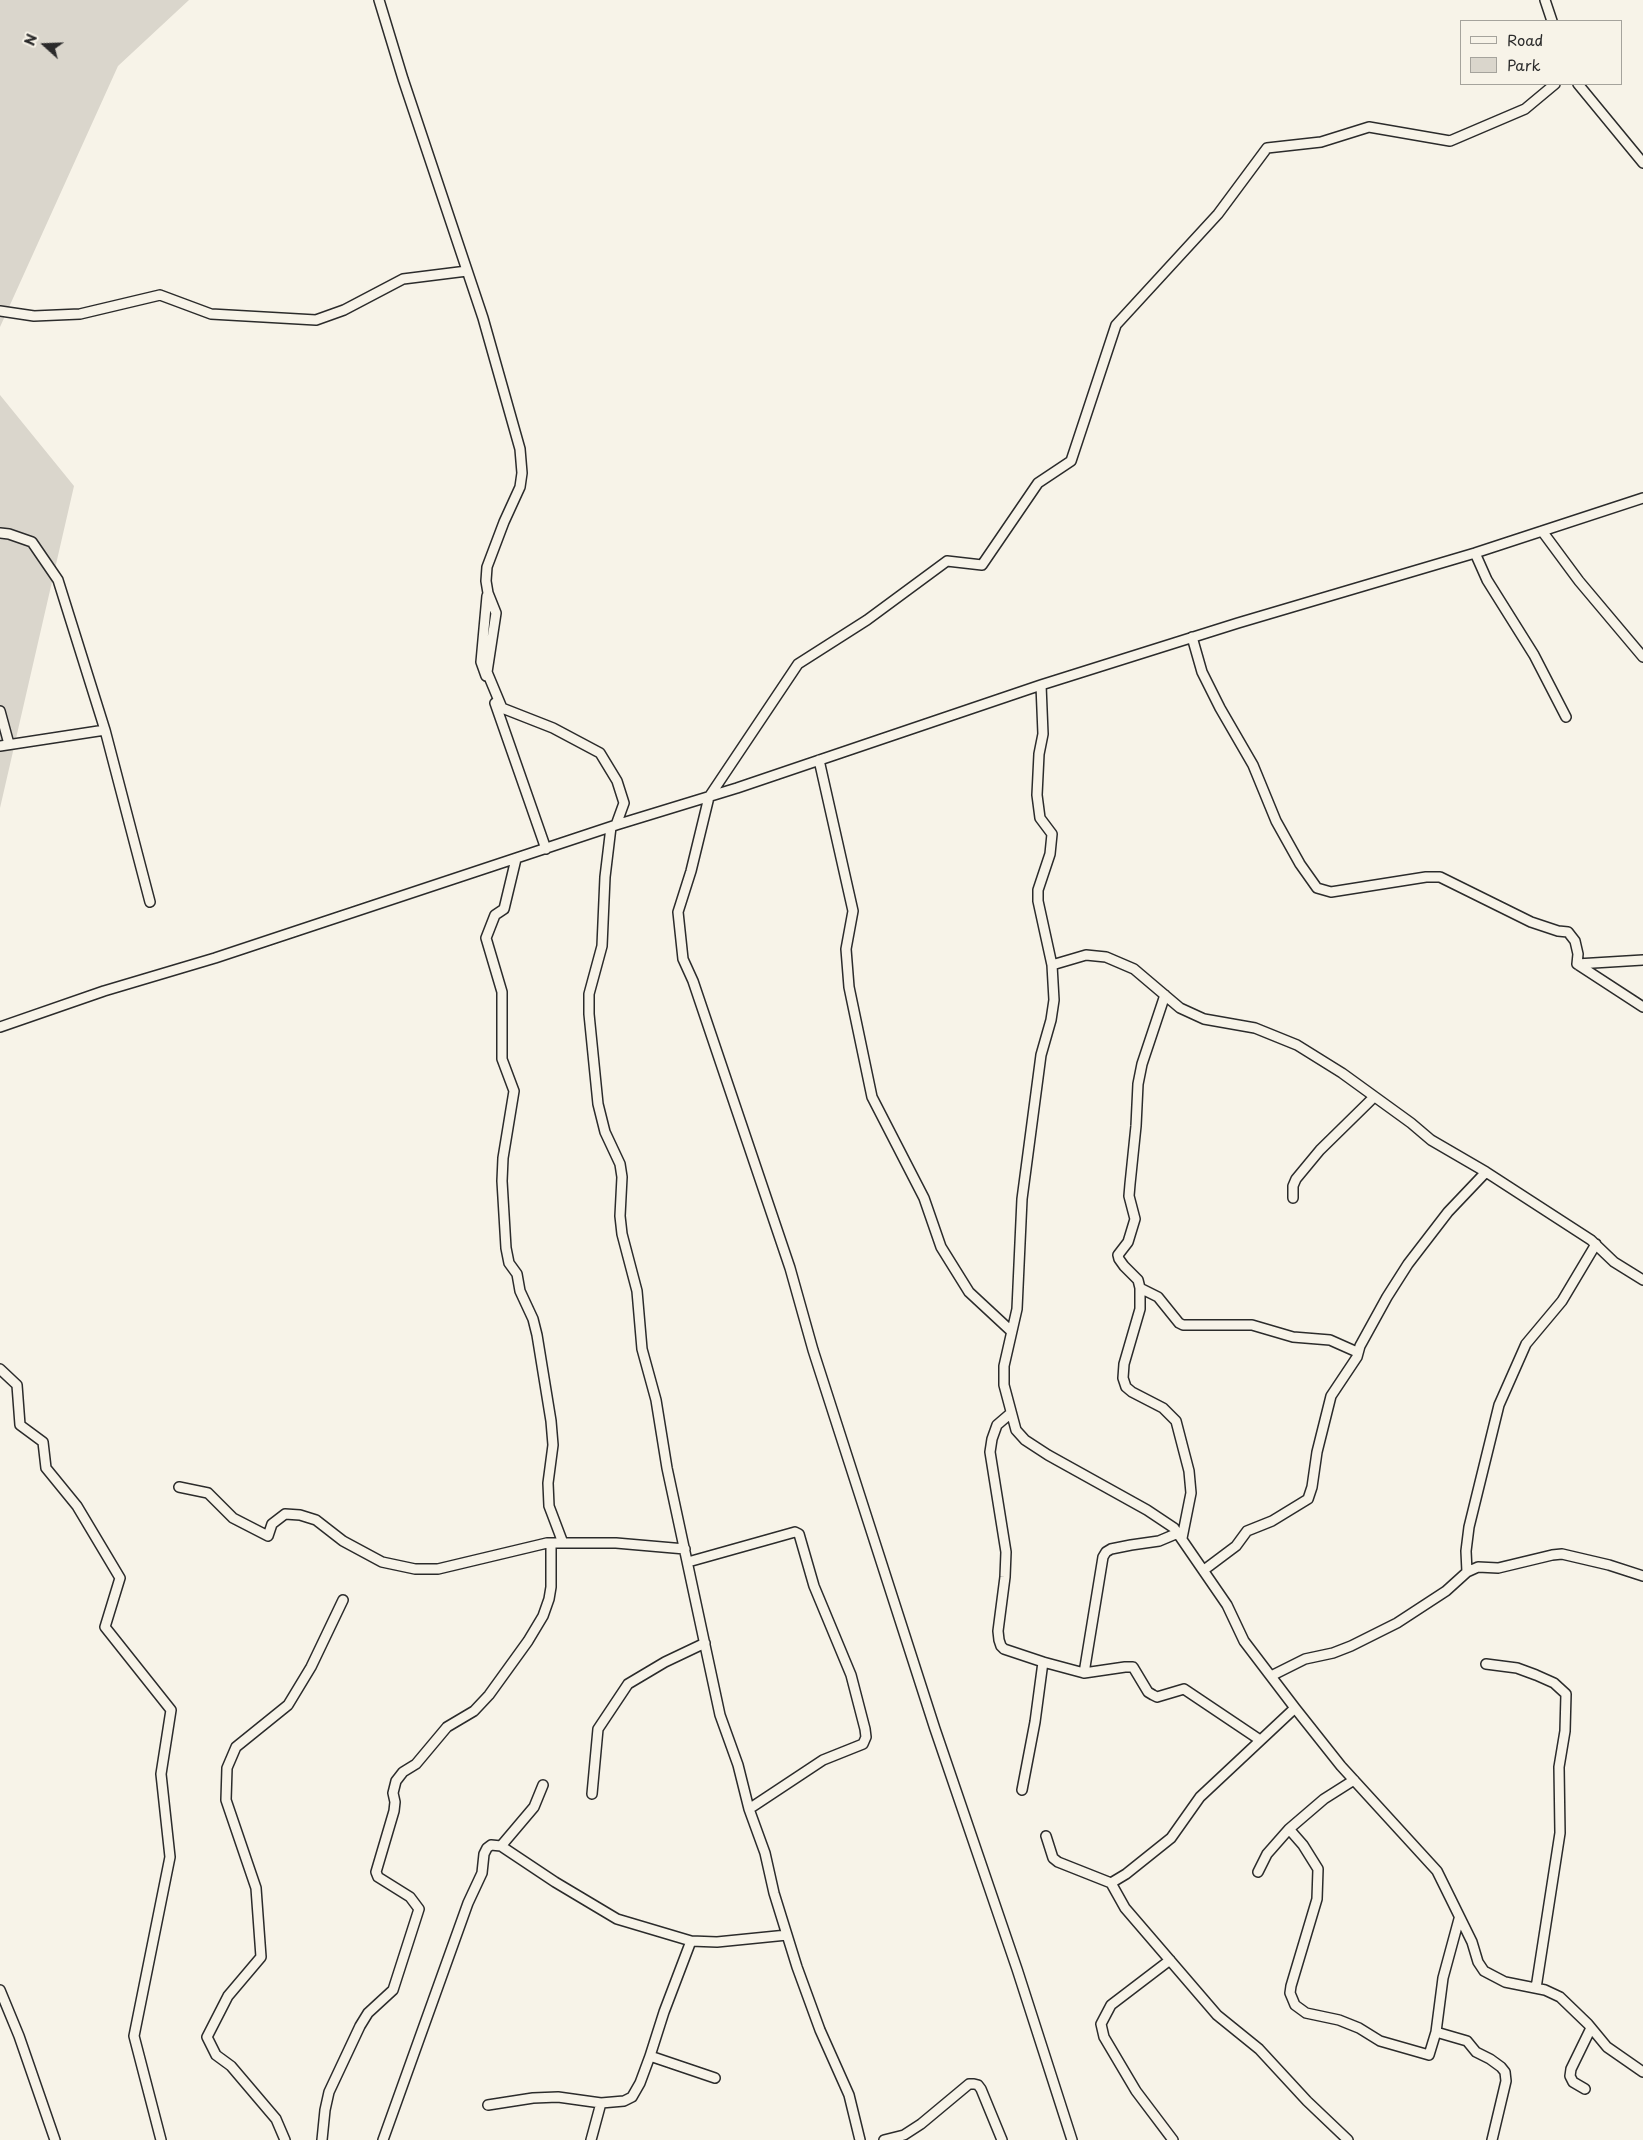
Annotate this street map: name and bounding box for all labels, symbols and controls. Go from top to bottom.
north arrow [20,20,70,70]
legend [1460,20,1623,85]
text: Road [1507,28,1543,51]
text: N [19,31,42,49]
text: Park [1507,53,1541,76]

